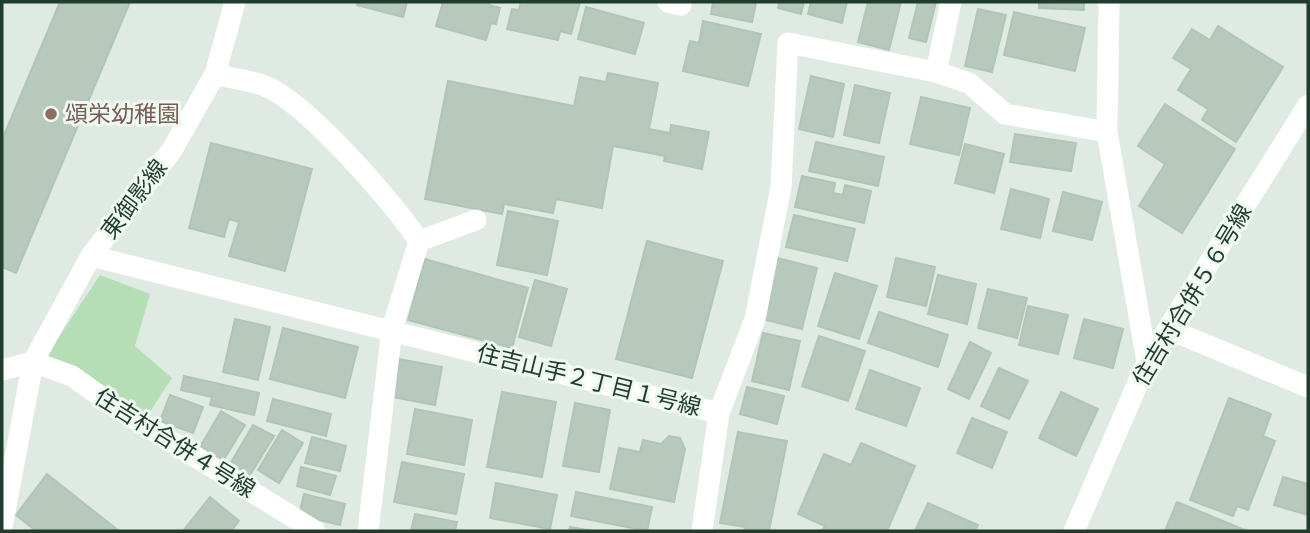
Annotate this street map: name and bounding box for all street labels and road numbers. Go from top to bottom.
street label: 東御影線 [94,153,174,245]
street label: 住吉村合併５６号線 [1126,199,1258,391]
street label: 住吉山手２丁目１号線 [474,338,704,422]
street label: 住吉村合併４号線 [89,382,261,504]

